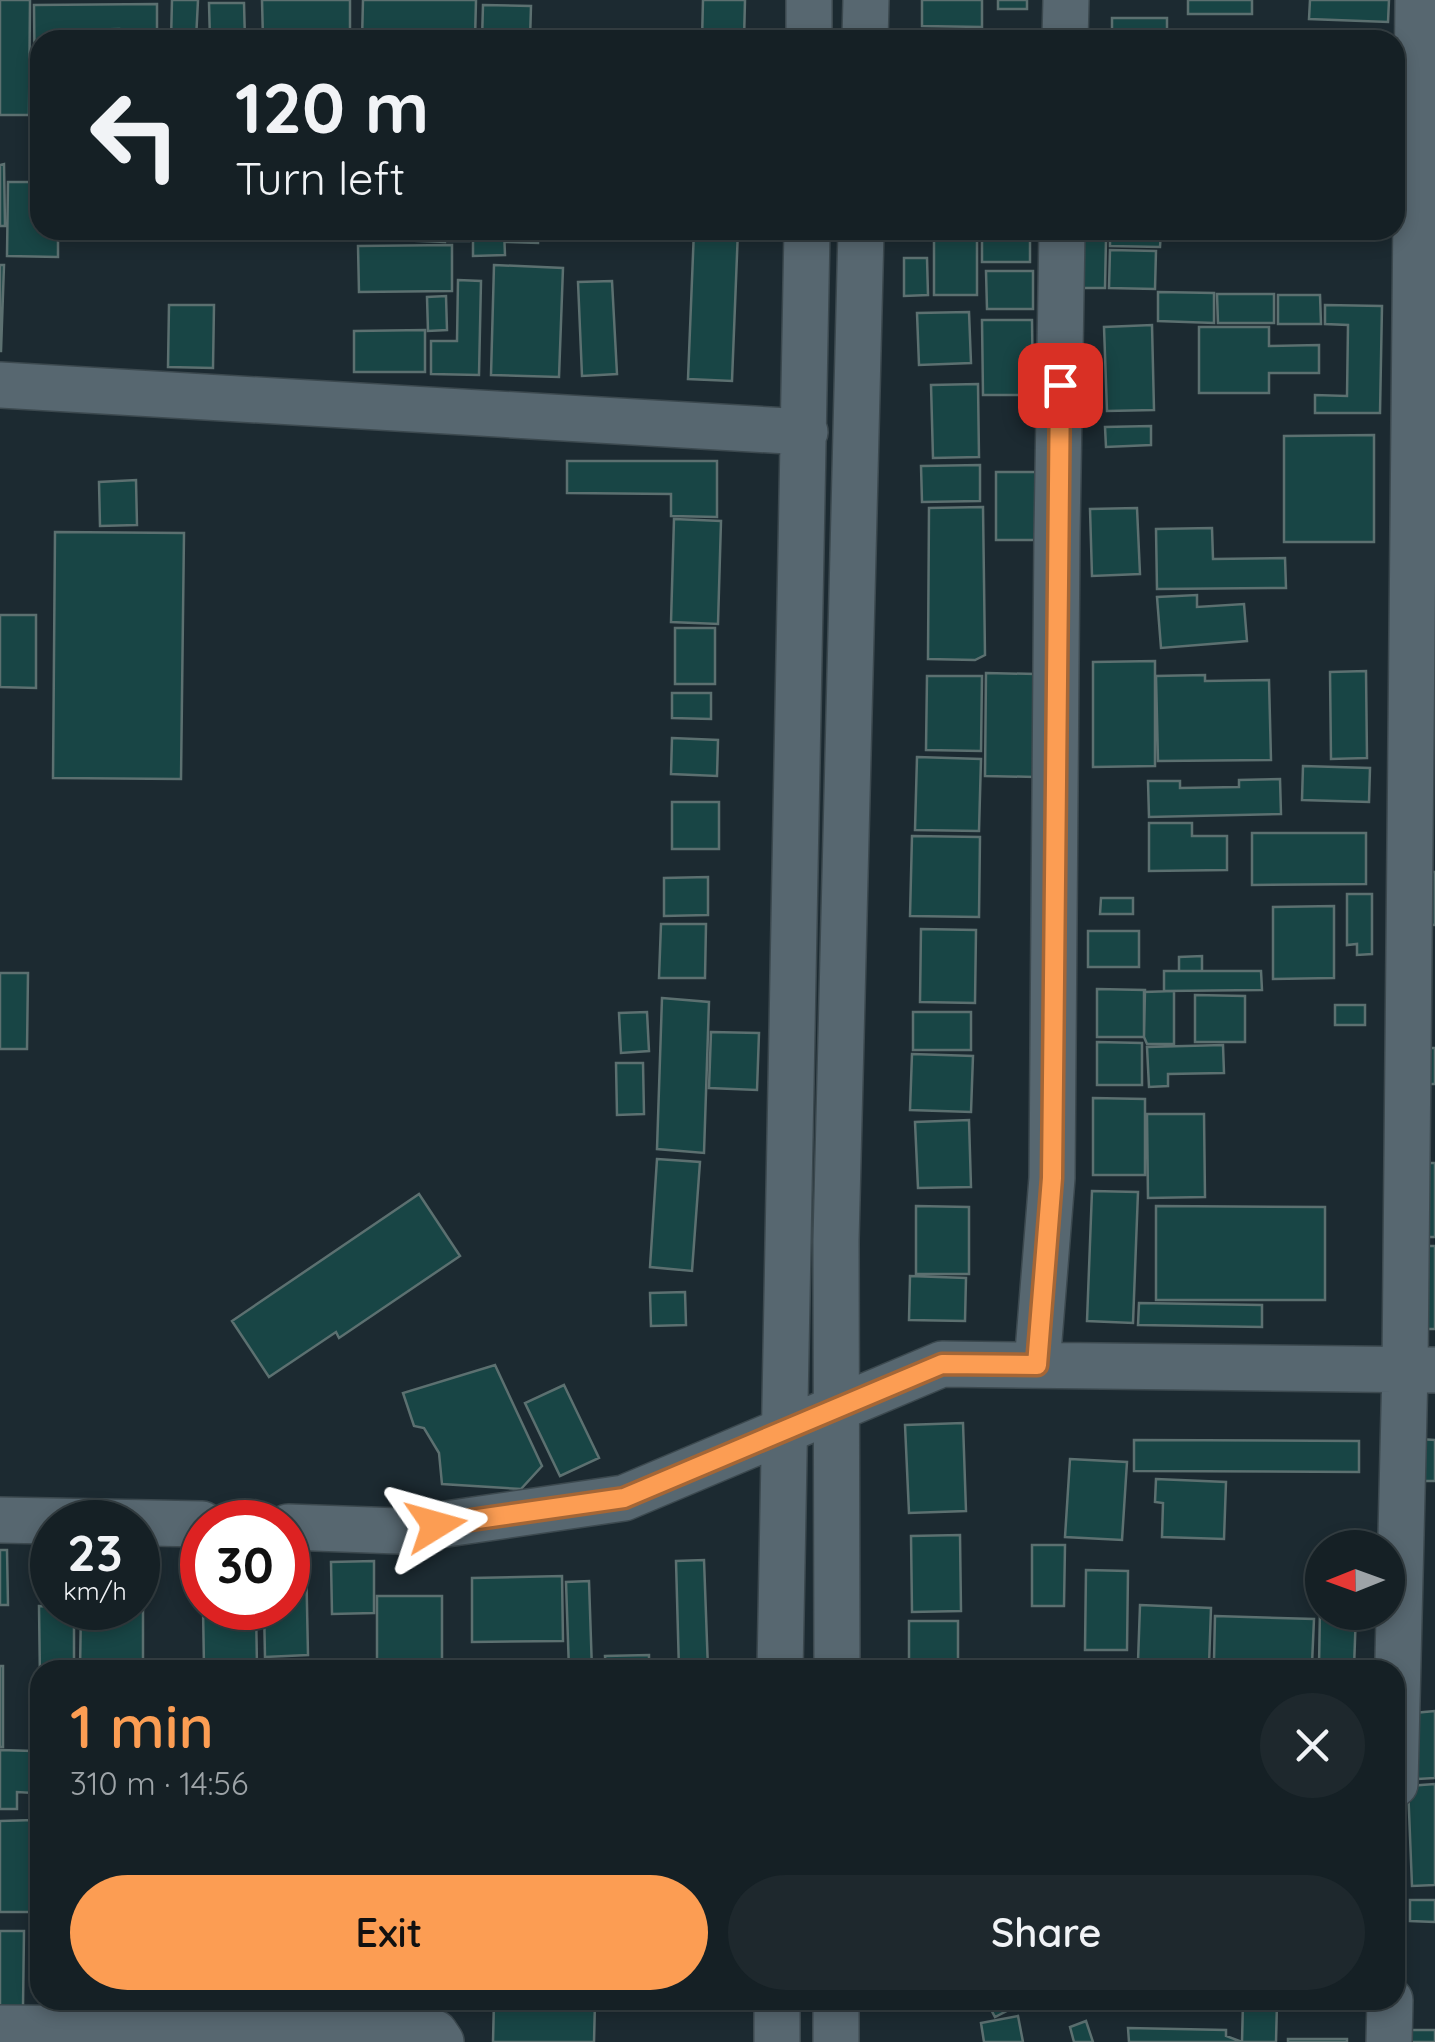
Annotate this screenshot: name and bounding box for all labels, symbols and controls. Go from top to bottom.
text: 120 m [235,63,429,151]
icon: left [70,70,200,200]
text: Turn left [235,150,405,206]
pin [1018,343,1103,428]
icon: arrive [1033,358,1088,413]
position arrow [384,1473,488,1577]
speed limit sign: 30 [180,1500,310,1630]
text: 23 [67,1521,123,1584]
north arrow [1305,1530,1405,1630]
map controls [1305,1530,1405,1630]
text: km/h [63,1575,127,1606]
text: 1 min [70,1688,214,1763]
button: close [1260,1693,1365,1798]
text: 310 m · 14:56 [70,1763,248,1803]
button: Exit [70,1875,708,1990]
button: Share [728,1875,1365,1990]

